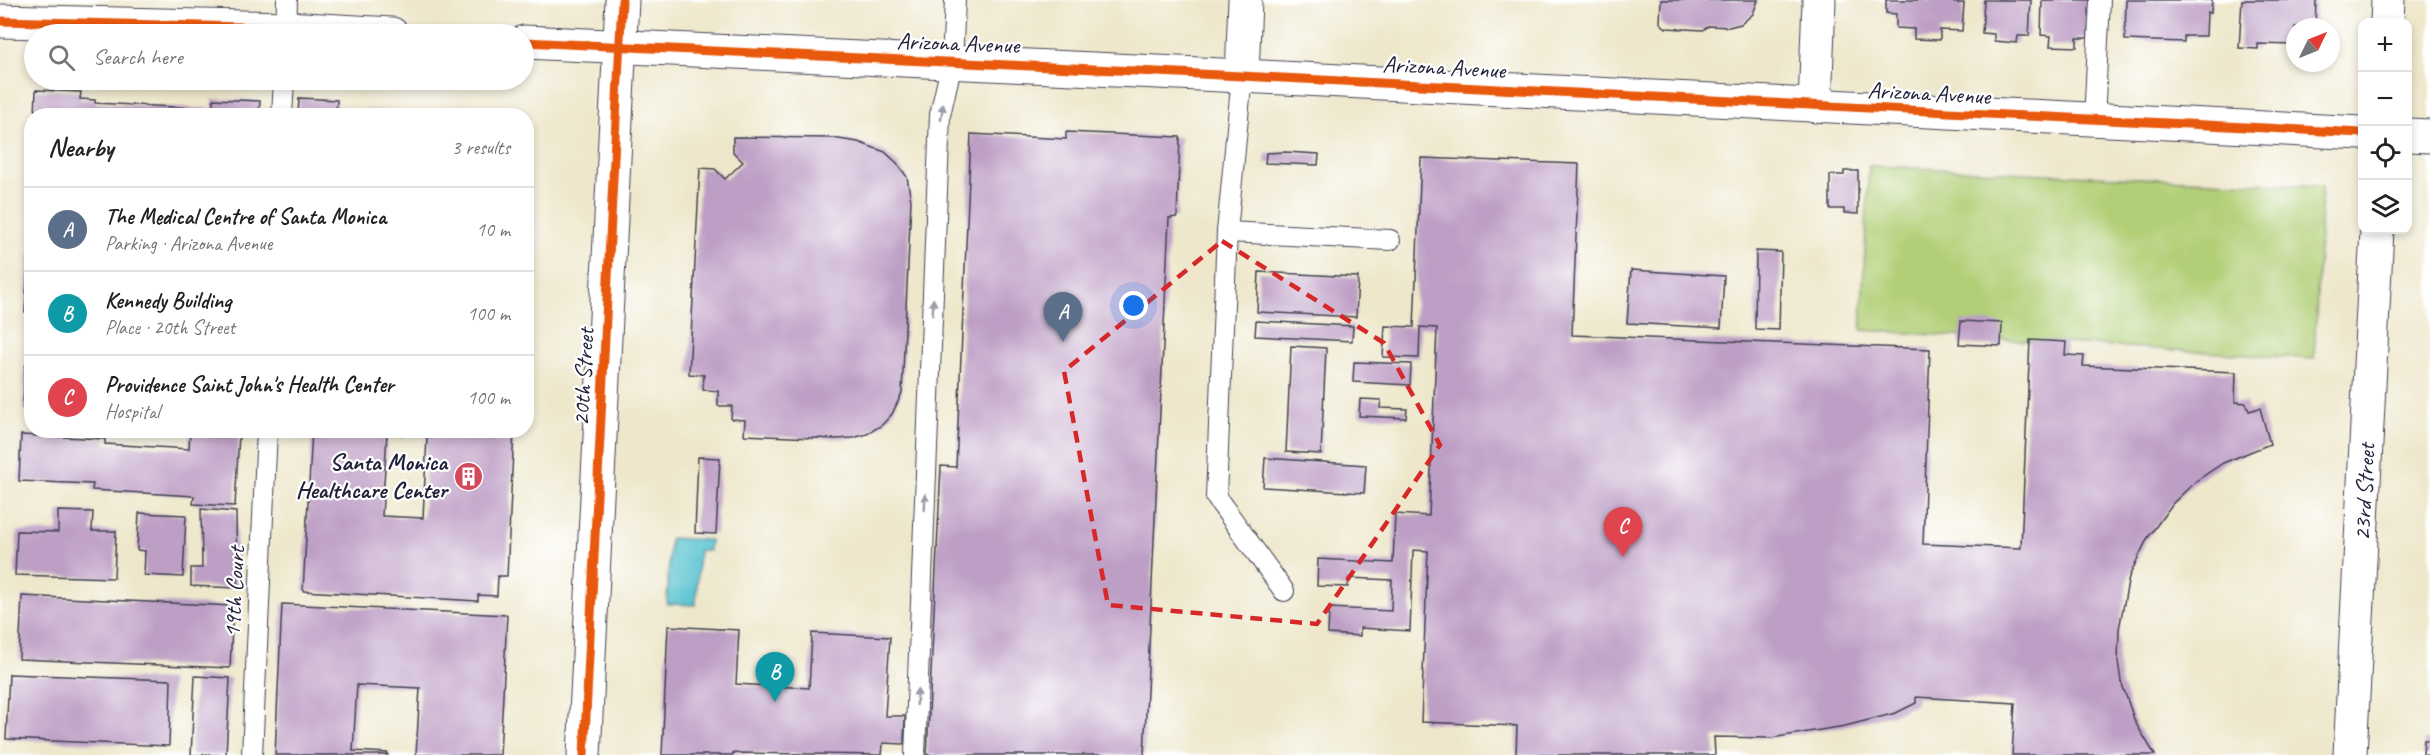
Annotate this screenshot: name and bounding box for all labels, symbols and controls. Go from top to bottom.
north arrow [2286,18,2340,72]
map controls [2358,18,2412,234]
button: + [2358,18,2412,72]
search box [24,24,534,90]
street label: Arizona Avenue [896,26,1022,60]
icon: search [45,41,78,74]
text: Search here [93,43,183,71]
street label: Arizona Avenue [1382,49,1508,85]
button: − [2358,72,2412,126]
street label: Arizona Avenue [1867,75,1993,111]
one-way arrow [937,102,946,121]
button: locate [2358,126,2412,180]
text: Nearby [48,131,113,164]
text: 3 results [451,135,510,160]
button: layers [2358,180,2412,234]
text: The Medical Centre of Santa Monica [105,203,386,231]
text: A [62,217,73,242]
text: 10 m [476,217,510,242]
text: Parking · Arizona Avenue [105,231,272,256]
text: Kennedy Building [105,287,231,315]
your location [1119,291,1148,320]
pin: A [1044,292,1082,342]
one-way arrow [928,297,937,316]
text: B [62,301,73,326]
text: 100 m [467,301,510,326]
text: Place · 20th Street [105,315,235,340]
street label: 20th Street [565,325,601,427]
text: Providence Saint John's Health Center [105,371,394,399]
text: C [63,385,72,410]
text: 100 m [467,385,510,410]
text: Hospital [105,399,160,424]
street label: 23rd Street [2346,441,2382,541]
place label: Santa Monica Healthcare Center [296,447,449,505]
building icon: Santa Monica Healthcare Center [452,460,484,492]
one-way arrow [920,492,930,511]
pin: C [1604,508,1642,557]
street label: 19th Court [217,543,251,638]
pin: B [756,652,794,702]
one-way arrow [913,687,922,706]

